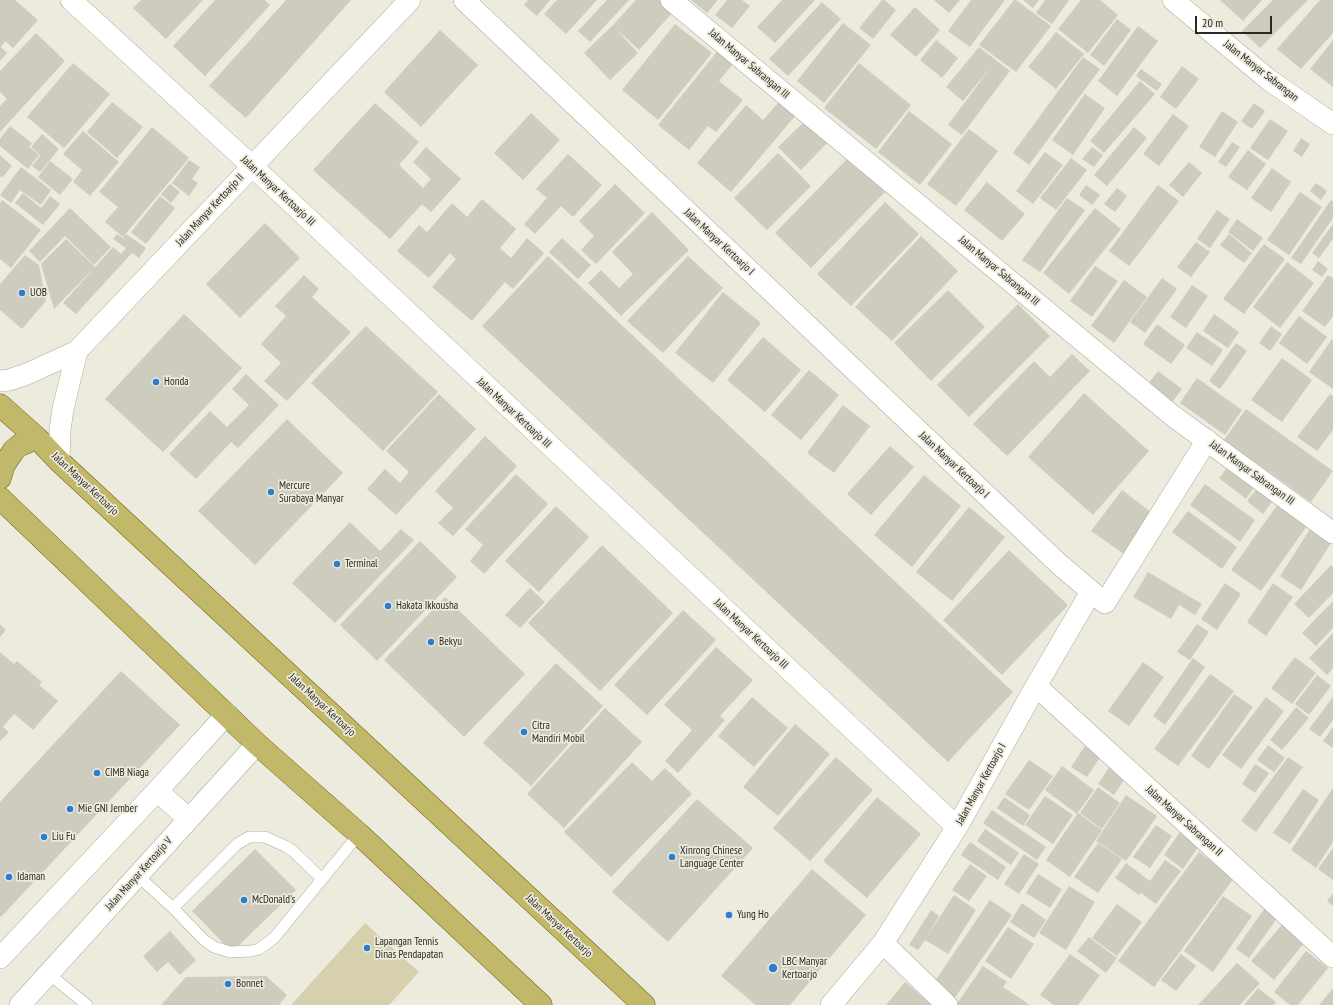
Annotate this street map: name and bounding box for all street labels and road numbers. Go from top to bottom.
street label: Jalan Manyar Sabrangan III [706,26,792,102]
street label: Jalan Manyar Sabrangan [1221,38,1301,104]
street label: Jalan Manyar Kertoarjo III [238,153,318,229]
street label: Jalan Manyar Kertoarjo II [173,171,247,249]
street label: Jalan Manyar Kertoarjo I [681,206,757,278]
street label: Jalan Manyar Sabrangan III [956,233,1042,309]
street label: Jalan Manyar Kertoarjo III [474,375,554,451]
street label: Jalan Manyar Kertoarjo I [916,429,992,501]
street label: Jalan Manyar Sabrangan III [1207,438,1297,508]
street label: Jalan Manyar Kertoarjo [49,450,121,518]
street label: Jalan Manyar Kertoarjo III [711,596,791,672]
street label: Jalan Manyar Kertoarjo [286,671,358,739]
street label: Jalan Manyar Kertoarjo I [953,741,1009,827]
street label: Jalan Manyar Sabrangan II [1143,783,1225,859]
street label: Jalan Manyar Kertoarjo V [103,835,175,913]
street label: Jalan Manyar Kertoarjo [523,892,595,960]

